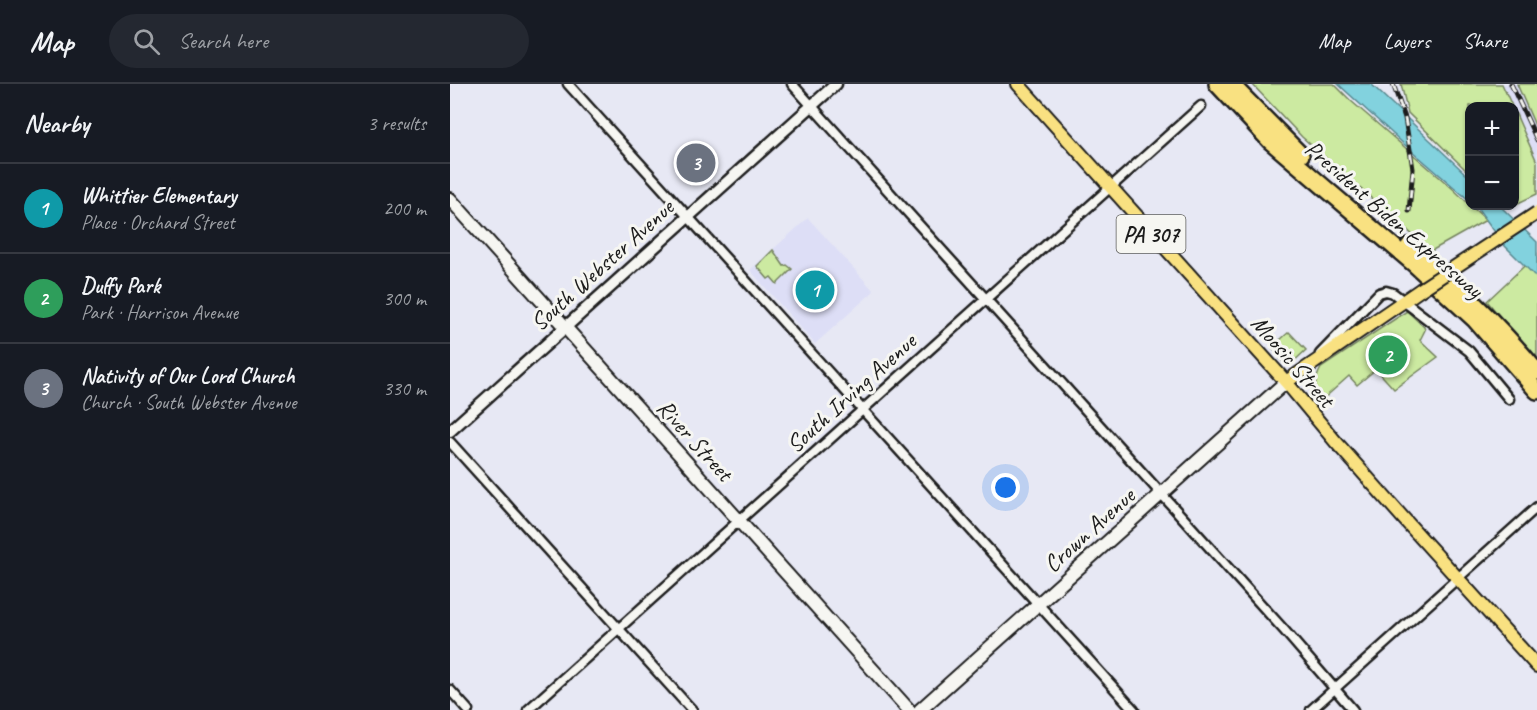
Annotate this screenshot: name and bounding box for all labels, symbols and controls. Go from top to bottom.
search box [109,14,529,68]
text: Map [30,24,73,59]
icon: search [130,25,163,58]
text: Search here [178,27,268,55]
text: Map [1318,28,1351,54]
text: Layers [1384,28,1430,54]
text: Share [1463,28,1507,54]
map controls [1465,102,1519,210]
button: + [1465,102,1519,156]
text: Nearby [24,107,89,140]
text: 3 results [367,111,426,136]
street label: President Biden Expressway [1299,134,1491,306]
pin: 3 [676,140,716,185]
button: − [1465,156,1519,210]
text: Whittier Elementary [81,182,237,210]
street label: South Webster Avenue [524,191,681,337]
text: 1 [39,196,48,221]
text: 200 m [383,196,426,221]
text: Place · Orchard Street [81,210,235,235]
road number: PA 307 [1116,215,1186,253]
pin: 1 [796,268,835,312]
text: Duffy Park [81,272,160,300]
text: 2 [39,286,48,311]
text: 300 m [383,286,426,311]
text: Park · Harrison Avenue [81,300,238,325]
street label: Moosic Street [1245,309,1343,415]
street label: South Irving Avenue [780,325,924,459]
pin: 2 [1368,332,1408,378]
text: Nativity of Our Lord Church [81,362,295,390]
text: 3 [39,376,48,401]
text: 330 m [383,376,426,401]
text: Church · South Webster Avenue [81,390,297,415]
street label: River Street [651,393,741,489]
your location [991,473,1020,502]
street label: Crown Avenue [1037,480,1143,579]

